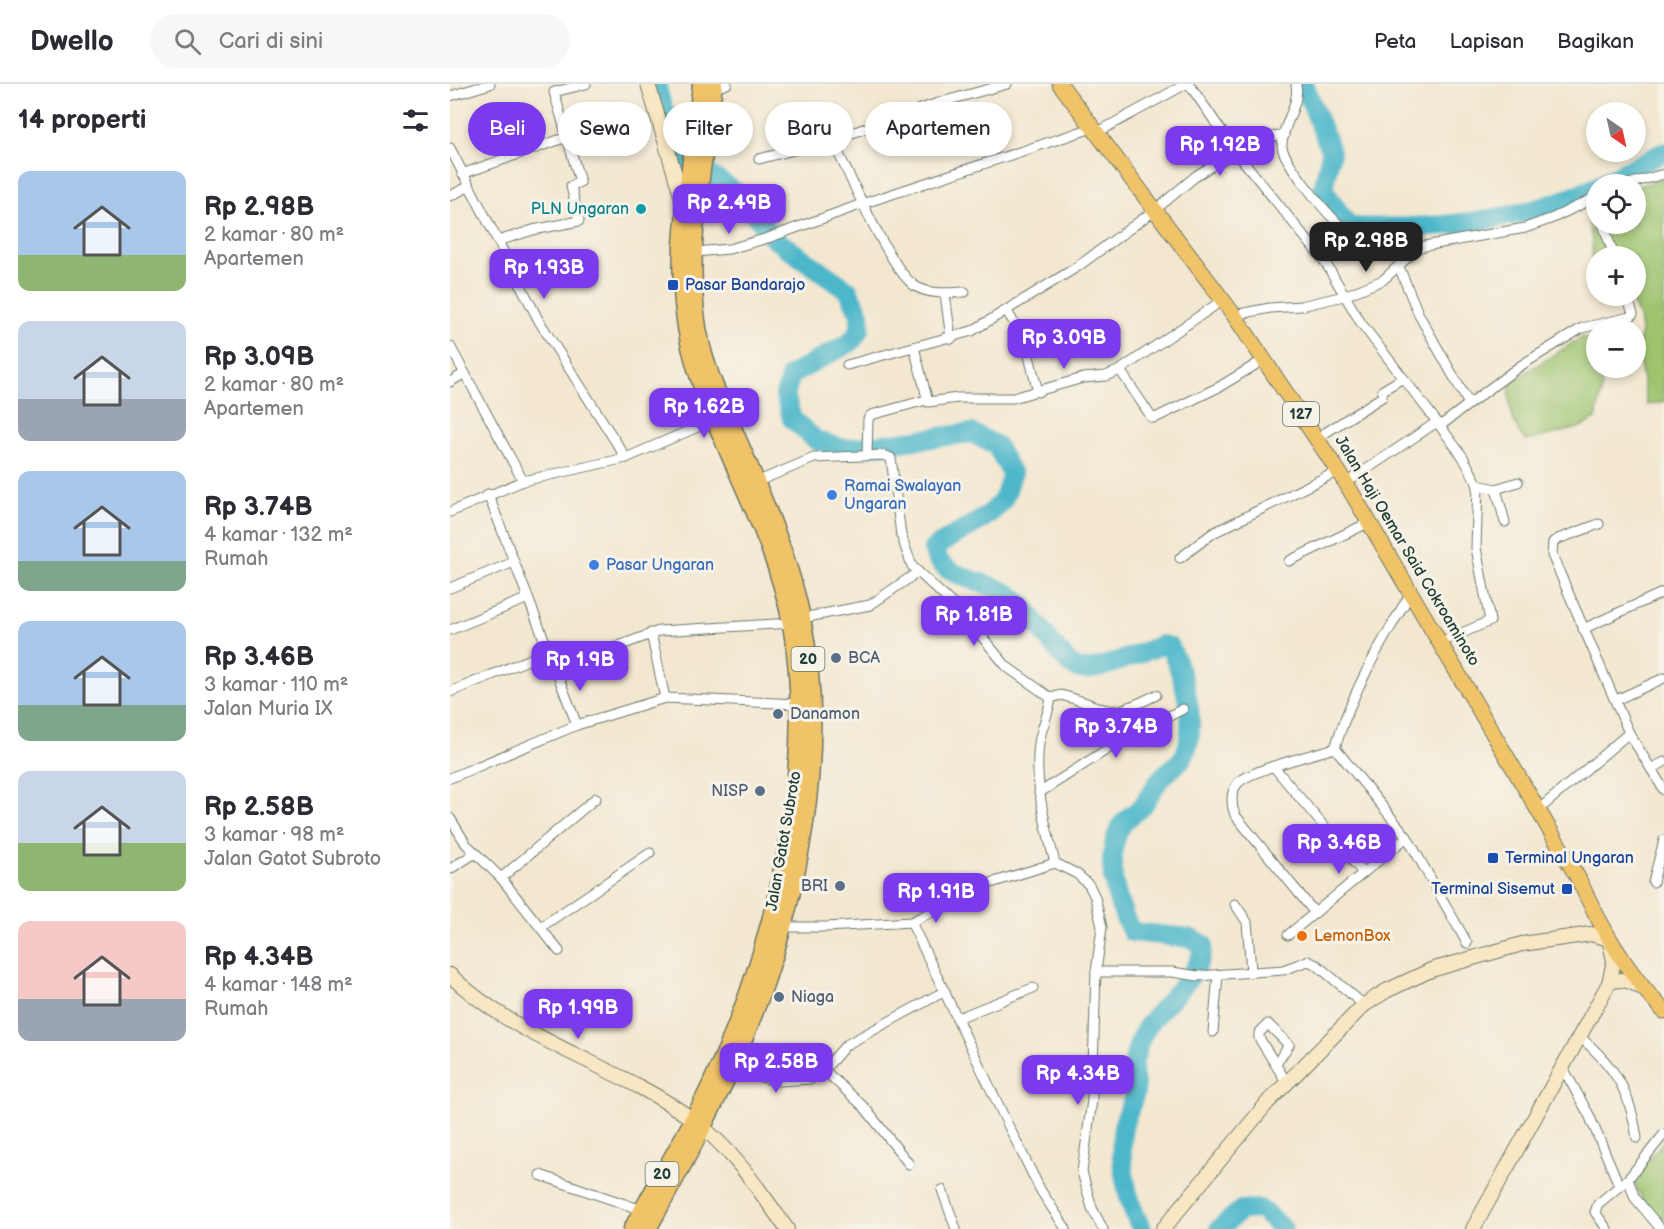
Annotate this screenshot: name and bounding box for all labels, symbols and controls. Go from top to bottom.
search box [150,14,570,68]
text: Dwello [30,25,114,58]
icon: search [171,25,204,58]
text: Cari di sini [219,28,323,55]
text: Peta [1374,29,1416,54]
text: Lapisan [1449,29,1524,54]
text: Bagikan [1557,29,1634,54]
chip: Beli [468,102,546,156]
chip: Sewa [558,102,651,156]
chip: Filter [663,102,753,156]
chip: Baru [765,102,853,156]
chip: Apartemen [865,102,1012,156]
north arrow [1586,102,1646,162]
map controls [1586,102,1646,378]
icon: filters [399,104,432,137]
text: 14 properti [18,105,147,136]
pin: Rp 1.92B [1158,126,1282,177]
text: Rp 1.92B [1179,133,1261,157]
button: locate [1586,174,1646,234]
pin: Rp 2.49B [667,184,791,235]
text: Rp 2.49B [687,191,771,215]
text: Rp 2.98B [204,192,314,223]
icon: home [66,195,138,267]
place label: PLN Ungaran [531,200,629,219]
marker: PLN Ungaran [634,202,648,216]
pin: Rp 2.98B [1304,222,1428,273]
text: 2 kamar · 80 m² [204,223,344,247]
text: Rp 2.98B [1324,229,1408,253]
button: + [1586,246,1646,306]
text: Apartemen [204,247,304,271]
pin: Rp 1.93B [482,249,606,300]
text: Rp 1.93B [504,256,584,280]
place label: Pasar Bandarajo [685,276,805,295]
marker: Pasar Bandarajo [666,278,680,292]
button: − [1586,318,1646,378]
pin: Rp 3.09B [1002,319,1126,370]
text: Rp 3.09B [1022,326,1106,350]
text: Rp 3.09B [204,342,314,373]
icon: home [66,345,138,417]
text: 2 kamar · 80 m² [204,373,344,397]
pin: Rp 1.62B [642,388,766,439]
text: Rp 1.62B [663,395,745,419]
text: Apartemen [204,397,304,421]
road number: 127 [1283,402,1319,426]
street label: Jalan Haji Oemar Said Cokroaminoto [1331,432,1483,670]
place label: Ramai Swalayan Ungaran [844,477,961,514]
marker: Ramai Swalayan Ungaran [825,488,839,502]
text: Rp 3.74B [204,492,313,523]
icon: home [66,495,138,567]
text: 4 kamar · 132 m² [204,523,353,547]
text: Rumah [204,547,268,571]
place label: Pasar Ungaran [606,556,714,575]
marker: Pasar Ungaran [587,558,601,572]
pin: Rp 1.81B [912,596,1036,647]
text: Rp 1.81B [935,603,1013,627]
pin: Rp 1.9B [525,641,635,692]
text: Rp 3.46B [204,642,314,673]
icon: home [66,645,138,717]
road number: 20 [792,647,824,671]
text: Rp 1.9B [545,648,615,672]
place label: BCA [848,649,880,668]
marker: BCA [829,651,843,665]
text: 3 kamar · 110 m² [204,673,348,697]
text: Jalan Muria IX [204,697,332,721]
place label: Danamon [790,705,860,724]
marker: Danamon [771,707,785,721]
pin: Rp 3.74B [1054,708,1178,759]
text: Rp 3.74B [1074,715,1158,739]
street label: Jalan Gatot Subroto [762,770,806,912]
place label: NISP [711,782,748,801]
marker: NISP [753,784,767,798]
text: Rp 2.58B [204,792,314,823]
icon: home [66,795,138,867]
text: 3 kamar · 98 m² [204,823,344,847]
pin: Rp 3.46B [1277,824,1401,875]
text: Rp 3.46B [1297,831,1381,855]
text: Jalan Gatot Subroto [204,847,381,871]
place label: Terminal Ungaran [1505,849,1634,868]
marker: Terminal Ungaran [1486,851,1500,865]
pin: Rp 1.91B [874,873,998,924]
place label: BRI [801,877,828,896]
marker: BRI [833,879,847,893]
text: Rp 1.91B [897,880,975,904]
place label: Terminal Sisemut [1431,880,1555,899]
marker: Terminal Sisemut [1560,882,1574,896]
place label: LemonBox [1314,927,1391,946]
marker: LemonBox [1295,929,1309,943]
text: Rp 4.34B [204,942,314,973]
icon: home [66,945,138,1017]
text: 4 kamar · 148 m² [204,973,353,997]
place label: Niaga [791,988,834,1007]
pin: Rp 1.99B [516,989,640,1040]
marker: Niaga [772,990,786,1004]
text: Rp 1.99B [538,996,618,1020]
text: Rumah [204,997,268,1021]
pin: Rp 2.58B [714,1043,838,1094]
text: Rp 2.58B [734,1050,818,1074]
pin: Rp 4.34B [1016,1055,1140,1106]
text: Rp 4.34B [1036,1062,1120,1086]
road number: 20 [646,1162,678,1186]

